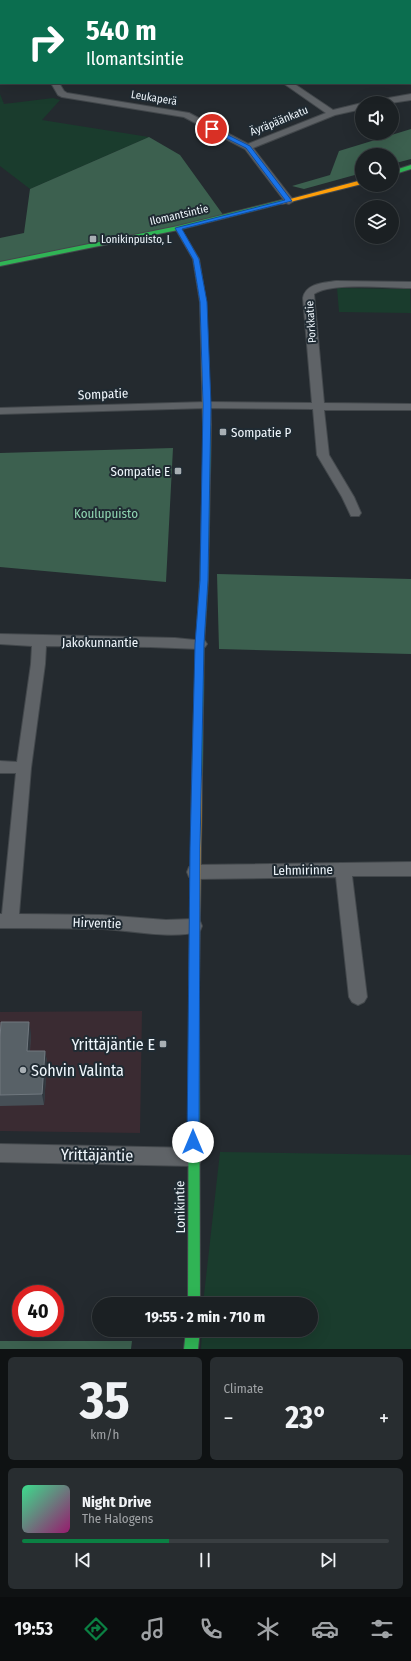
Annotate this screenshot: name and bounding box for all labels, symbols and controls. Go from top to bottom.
text: 540 m [86,14,157,47]
icon: right [20,16,72,68]
text: Ilomantsintie [86,48,184,70]
street label: Leukaperä [130,88,178,108]
map controls [355,96,399,244]
button: sound [355,96,399,140]
street label: Äyräpäänkatu [248,103,310,139]
pin [195,112,229,146]
icon: arrive [201,118,223,140]
button: search [355,148,399,192]
button: layers [355,200,399,244]
street label: Ilomantsintie [148,202,210,228]
place label: Lonikinpuisto, L [101,233,172,246]
marker: Lonikinpuisto, L [88,234,98,244]
street label: Porkkatie [303,300,319,344]
street label: Sompatie [78,386,128,402]
place label: Sompatie P [231,425,291,440]
marker: Sompatie P [218,427,228,437]
place label: Sompatie E [110,464,170,479]
marker: Sompatie E [173,466,183,476]
park label: Koulupuisto [74,506,138,521]
street label: Jakokunnantie [62,635,138,650]
street label: Lehmirinne [273,862,333,878]
street label: Hirventie [72,915,122,931]
place label: Yrittäjäntie E [71,1035,155,1054]
marker: Yrittäjäntie E [158,1039,168,1049]
place label: Sohvin Valinta [31,1061,124,1080]
marker: Sohvin Valinta [18,1065,28,1075]
position arrow [172,1121,214,1163]
street label: Yrittäjäntie [61,1145,133,1165]
street label: Lonikintie [172,1181,188,1233]
speed limit sign: 40 [12,1285,64,1337]
text: 19:55 · 2 min · 710 m [145,1308,265,1326]
text: 35 [80,1369,130,1432]
text: Climate [224,1381,264,1396]
text: 23° [285,1400,327,1436]
text: − [224,1405,233,1432]
text: + [379,1405,389,1432]
text: km/h [90,1427,119,1442]
text: Night Drive [82,1493,151,1511]
text: The Halogens [82,1511,153,1526]
icon: previous [72,1549,94,1571]
icon: pause [194,1549,216,1571]
icon: next [317,1549,339,1571]
icon: directions [82,1615,110,1643]
icon: music [139,1615,167,1643]
icon: phone [197,1615,225,1643]
icon: climate [254,1615,282,1643]
icon: car [311,1615,339,1643]
icon: filters [368,1615,396,1643]
text: 19:53 [15,1618,53,1640]

